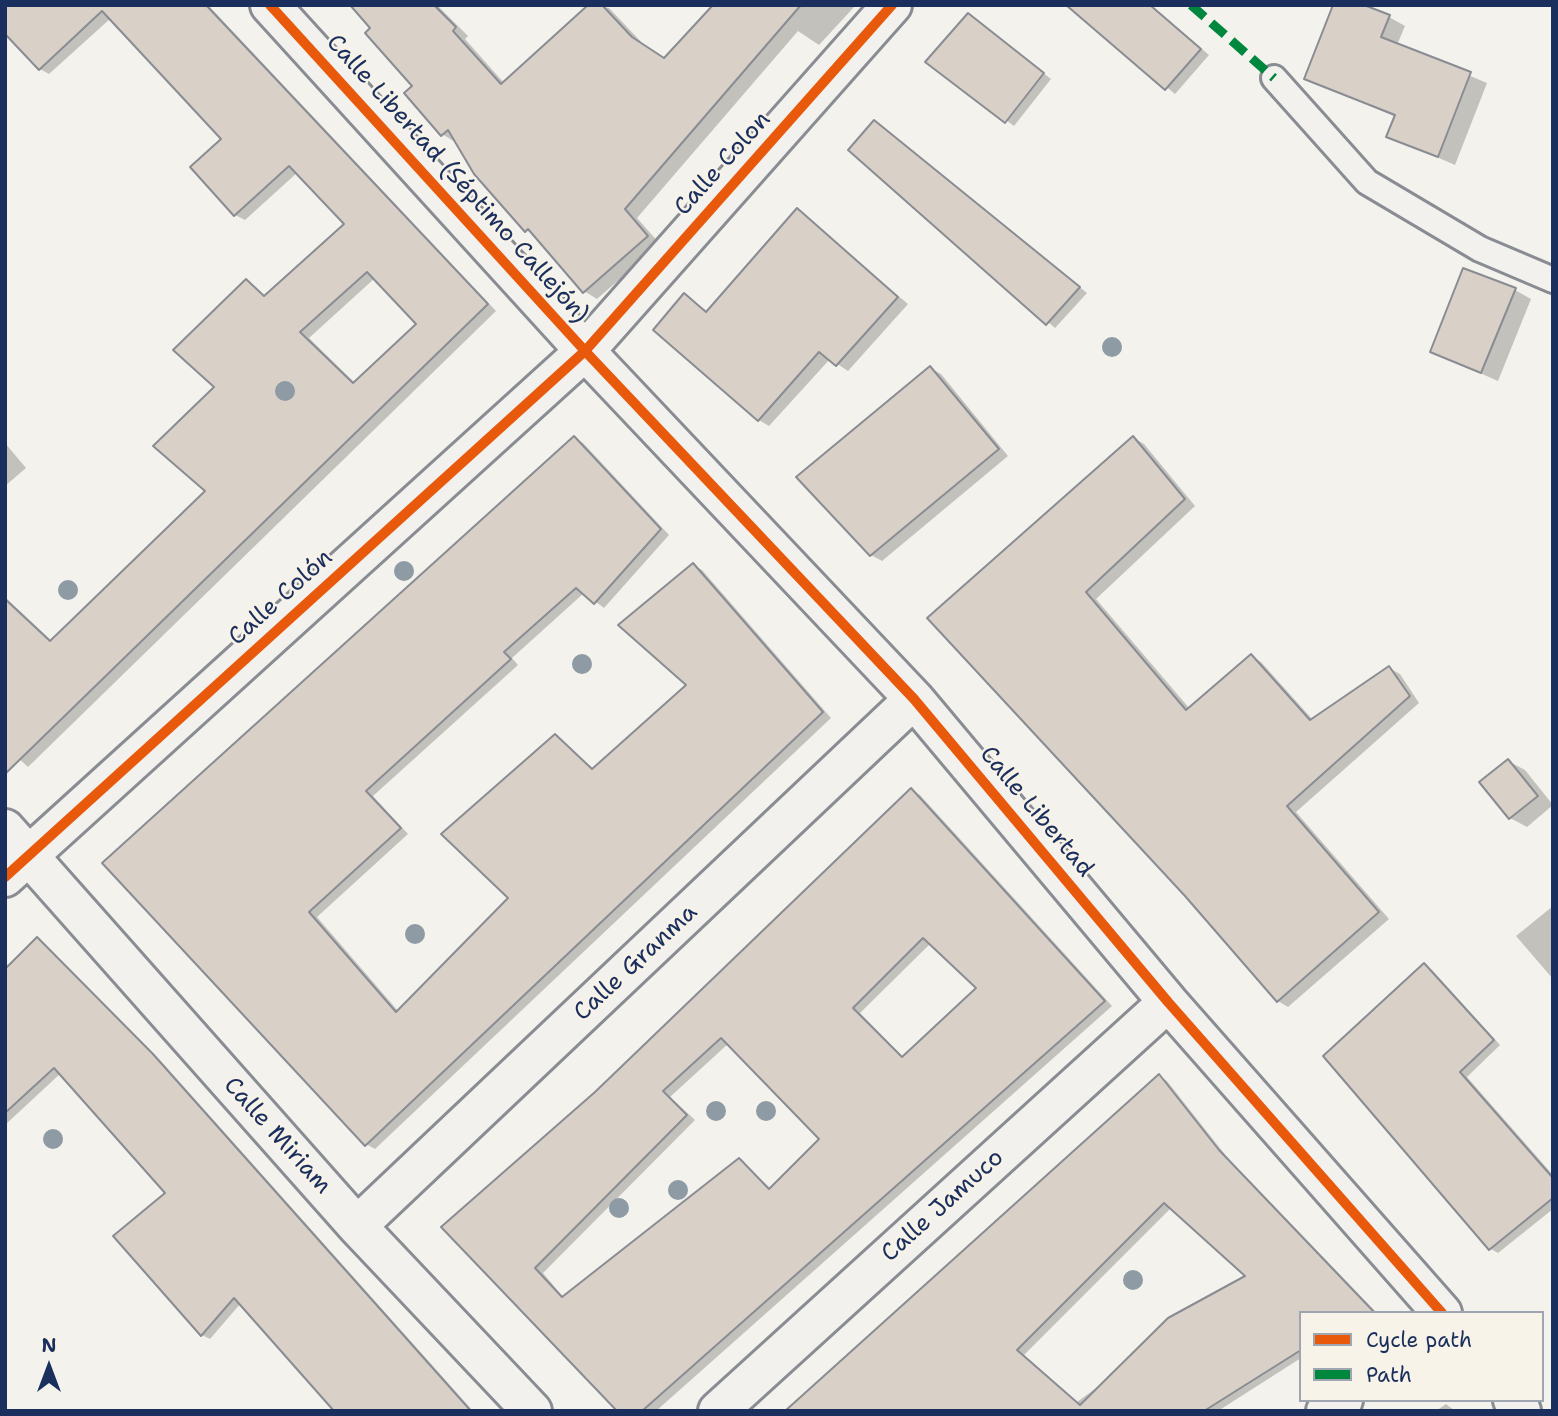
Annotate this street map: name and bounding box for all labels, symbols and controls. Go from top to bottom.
street label: Calle Libertad (Séptimo Callejón) [320,29,594,329]
street label: Calle Colon [669,106,777,222]
street label: Calle Colón [223,544,339,652]
street label: Calle Libertad [973,741,1099,883]
street label: Calle Granma [568,899,704,1027]
street label: Calle Miriam [217,1072,337,1200]
street label: Calle Jamuco [876,1144,1010,1268]
legend [1299,1311,1544,1402]
text: Cycle path [1366,1326,1472,1354]
north arrow [14,1332,84,1402]
text: N [41,1333,57,1358]
text: Path [1366,1361,1412,1389]

